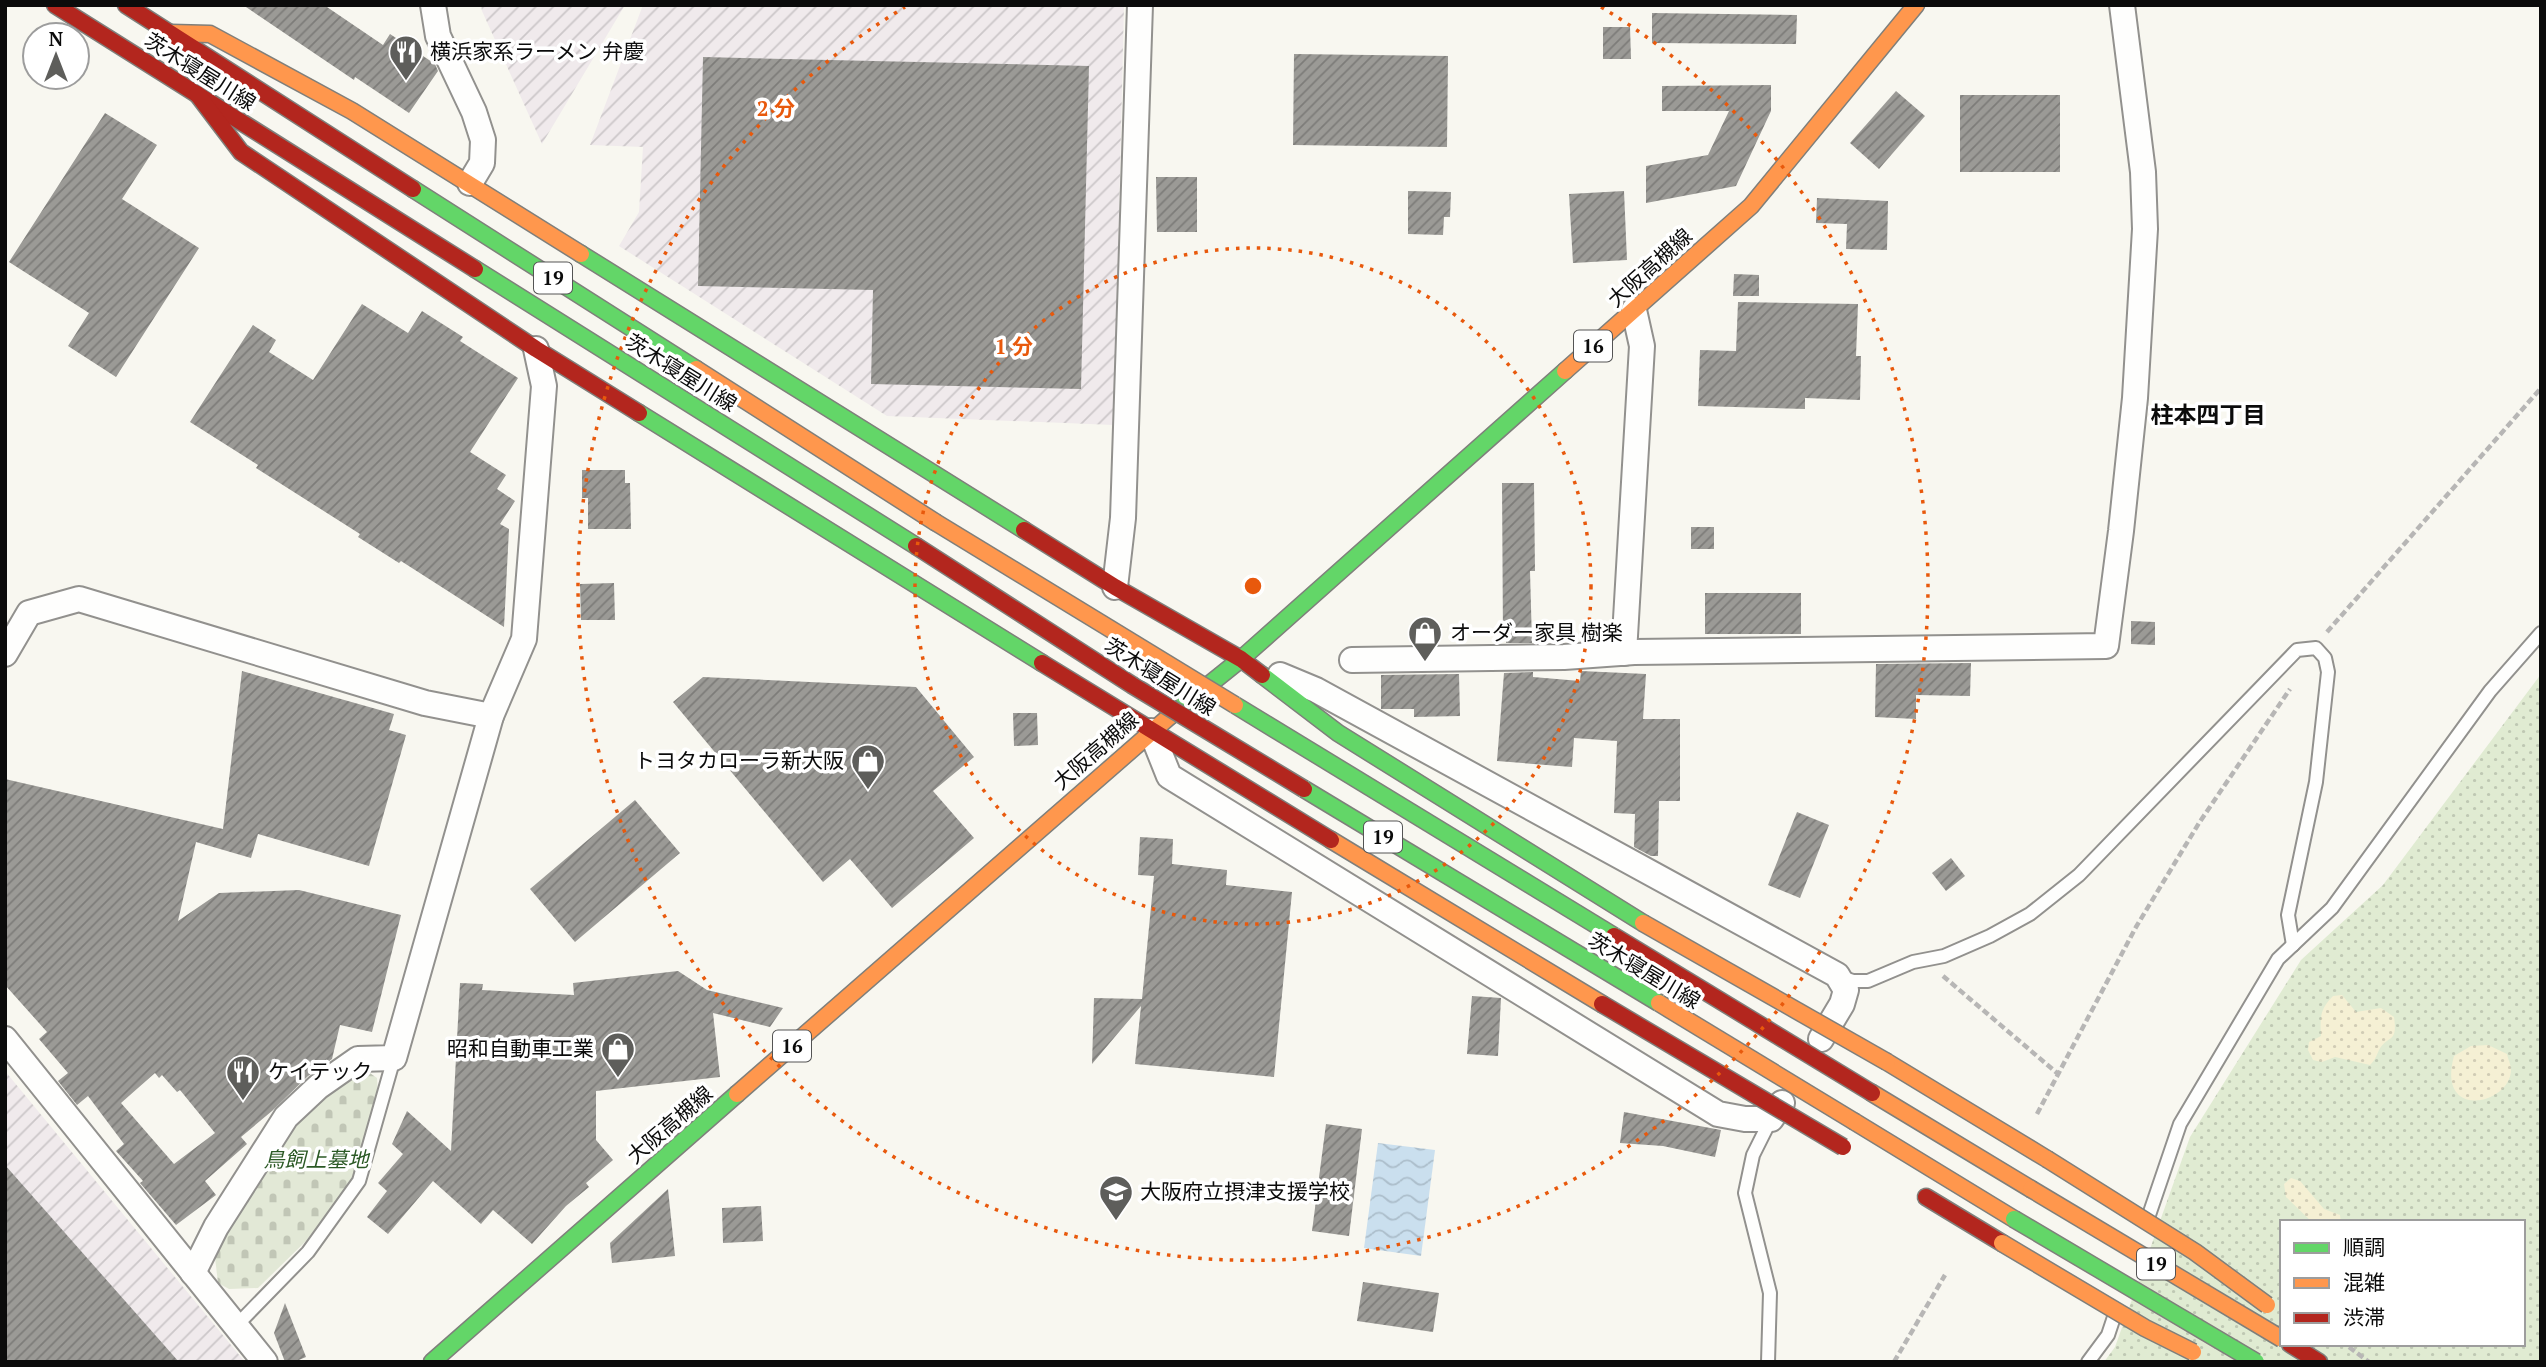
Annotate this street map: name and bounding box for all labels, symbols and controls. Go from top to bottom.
north arrow [21,21,91,91]
text: N [49,26,64,51]
street label: 茨木寝屋川線 [140,26,261,116]
restaurant icon: 横浜家系ラーメン 弁慶 [387,33,425,82]
place label: 横浜家系ラーメン 弁慶 [430,37,644,65]
text: 2 分 [757,94,795,122]
street label: 大阪高槻線 [1601,222,1698,313]
road number: 19 [534,262,572,294]
street label: 茨木寝屋川線 [621,327,742,417]
road number: 16 [1574,330,1612,362]
text: 1 分 [995,332,1033,360]
district label: 柱本四丁目 [2151,399,2266,430]
centre of rings [1241,574,1265,598]
shop icon: オーダー家具 樹楽 [1406,614,1444,663]
place label: オーダー家具 樹楽 [1450,618,1623,646]
street label: 茨木寝屋川線 [1100,631,1221,721]
street label: 大阪高槻線 [1047,705,1144,795]
shop icon: トヨタカローラ新大阪 [849,742,887,791]
place label: トヨタカローラ新大阪 [634,746,844,774]
road number: 19 [1364,822,1402,852]
street label: 茨木寝屋川線 [1583,926,1706,1015]
shop icon: 昭和自動車工業 [599,1030,637,1079]
road number: 16 [773,1030,811,1062]
place label: 昭和自動車工業 [447,1034,594,1062]
restaurant icon: ケイテック [224,1053,262,1102]
place label: ケイテック [268,1057,372,1085]
street label: 大阪高槻線 [621,1079,718,1169]
park label: 鳥飼上墓地 [264,1145,370,1173]
school or university icon: 大阪府立摂津支援学校 [1097,1173,1135,1222]
place label: 大阪府立摂津支援学校 [1140,1177,1350,1205]
legend [2280,1220,2525,1346]
text: 順調 [2343,1233,2385,1261]
road number: 19 [2137,1248,2175,1280]
text: 混雑 [2343,1268,2385,1296]
text: 渋滞 [2343,1303,2385,1331]

